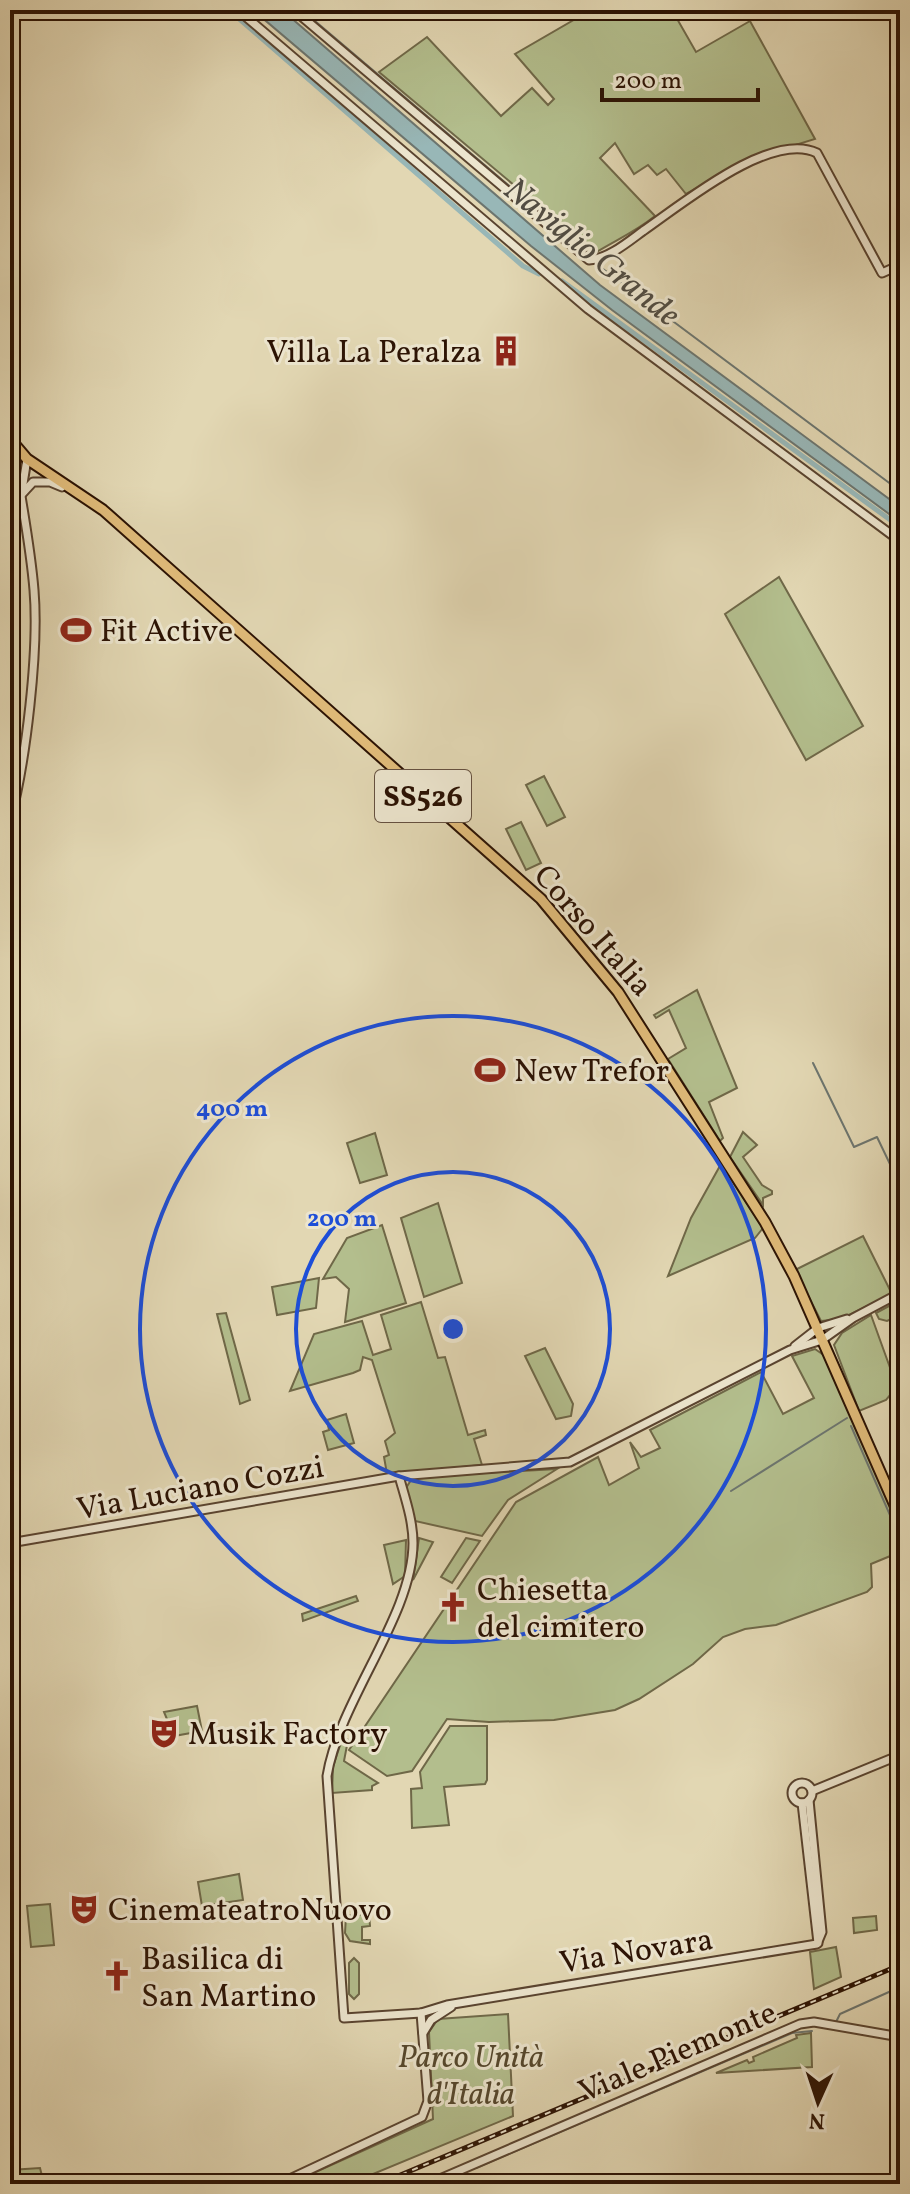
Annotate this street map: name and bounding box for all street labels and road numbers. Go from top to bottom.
road number: SS526 [375,770,471,822]
street label: Corso Italia [522,856,662,1008]
street label: Via Luciano Cozzi [73,1447,328,1533]
street label: Via Novara [557,1919,716,1987]
street label: Viale Piemonte [572,1992,784,2115]

